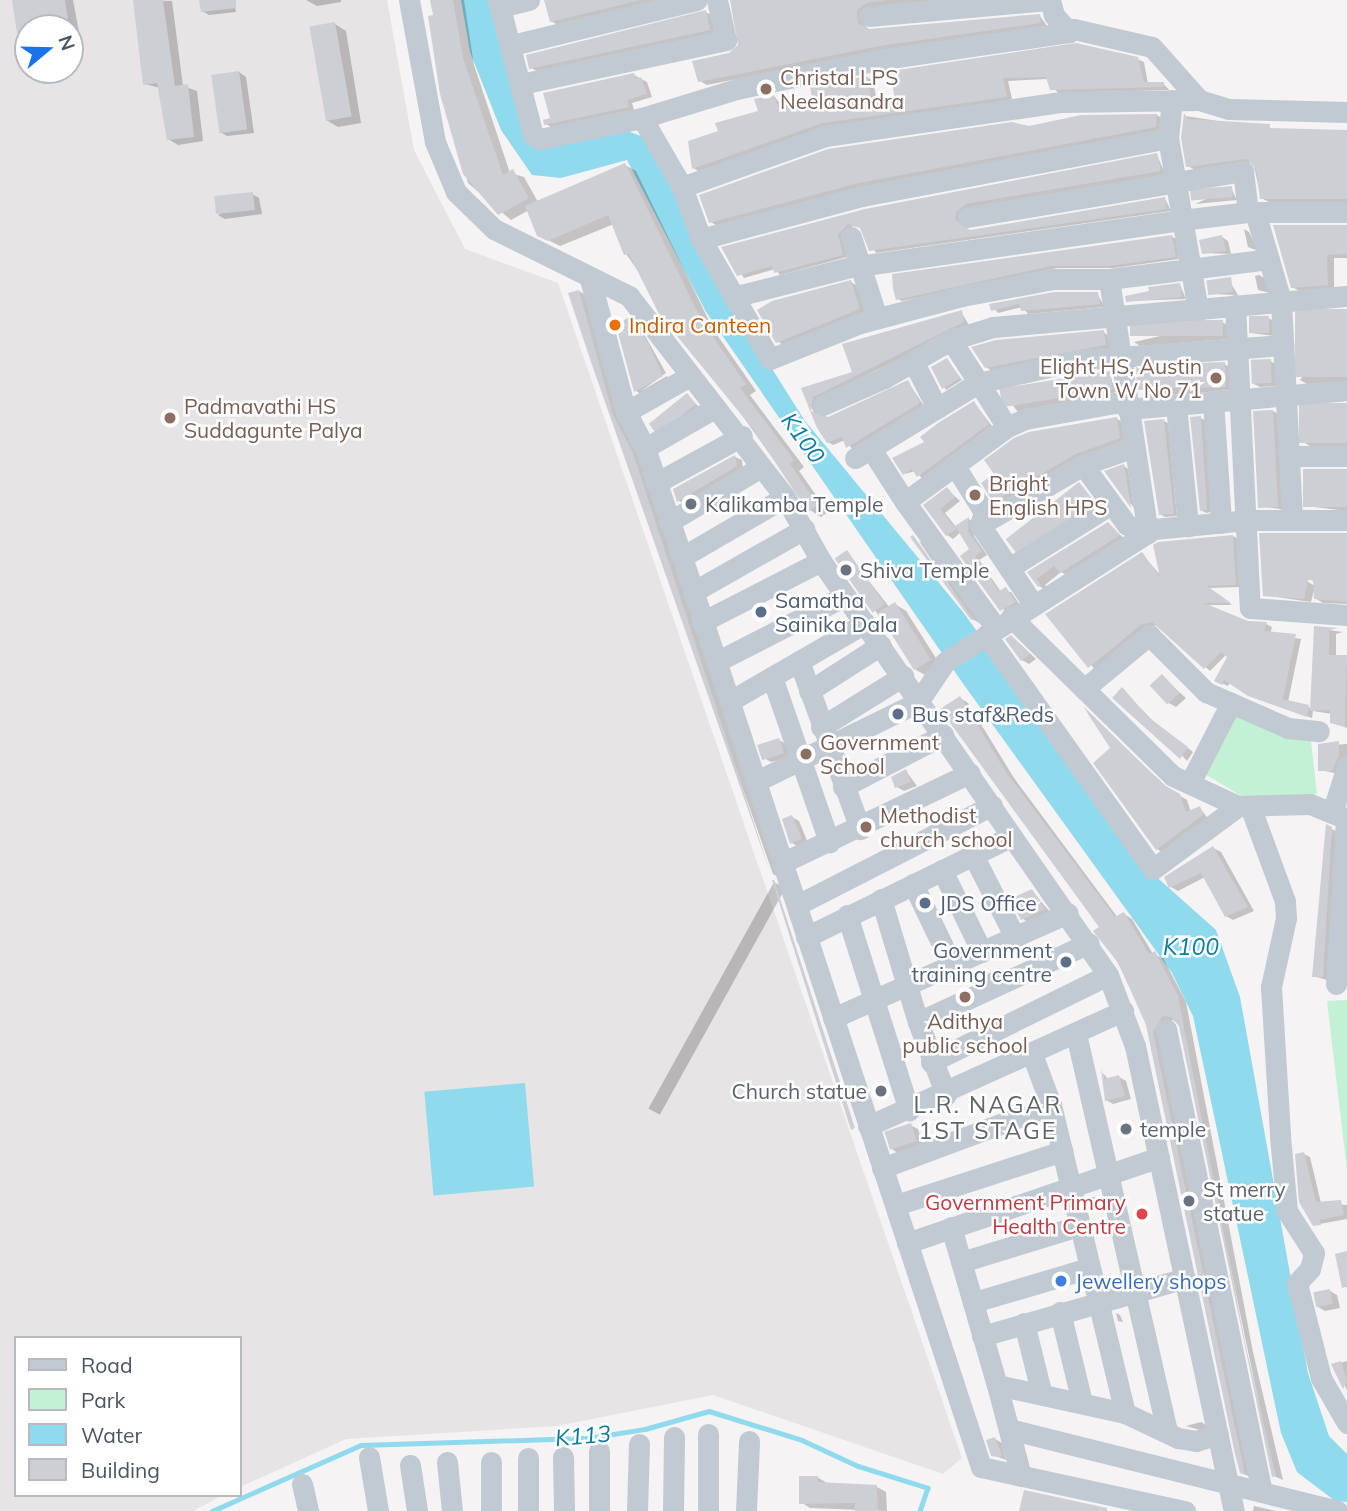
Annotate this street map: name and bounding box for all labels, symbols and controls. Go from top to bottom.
north arrow [14,14,84,84]
text: N [53,32,81,54]
place label: Christal LPS Neelasandra [780,64,904,114]
marker: Christal LPS Neelasandra [758,81,774,97]
place label: Indira Canteen [629,312,771,338]
marker: Indira Canteen [607,317,623,333]
place label: Elight HS, Austin Town W No 71 [1040,353,1202,403]
marker: Elight HS, Austin Town W No 71 [1208,370,1224,386]
place label: Padmavathi HS Suddagunte Palya [184,393,363,443]
water label: K100 [775,407,831,469]
marker: Padmavathi HS Suddagunte Palya [162,410,178,426]
place label: Bright English HPS [989,470,1107,520]
marker: Bright English HPS [967,487,983,503]
place label: Kalikamba Temple [705,491,883,517]
marker: Kalikamba Temple [683,496,699,512]
place label: Shiva Temple [860,557,989,583]
marker: Shiva Temple [838,562,854,578]
place label: Samatha Sainika Dala [775,587,898,637]
marker: Samatha Sainika Dala [753,604,769,620]
place label: Bus staf&Reds [912,701,1054,727]
marker: Bus staf&Reds [890,706,906,722]
place label: Government School [820,729,939,779]
marker: Government School [798,746,814,762]
place label: Methodist church school [880,802,1013,852]
marker: Methodist church school [858,819,874,835]
place label: JDS Office [939,890,1037,916]
marker: JDS Office [917,895,933,911]
water label: K100 [1163,933,1219,961]
place label: Government training centre [912,937,1052,987]
marker: Government training centre [1058,954,1074,970]
marker: Adithya public school [957,989,973,1005]
place label: Adithya public school [902,1008,1028,1058]
place label: Church statue [731,1078,867,1104]
marker: Church statue [873,1083,889,1099]
district label: L.R. NAGAR 1ST STAGE [915,1091,1061,1145]
place label: temple [1140,1116,1206,1142]
marker: temple [1118,1121,1134,1137]
place label: St merry statue [1203,1176,1286,1226]
place label: Government Primary Health Centre [925,1189,1126,1239]
marker: St merry statue [1181,1193,1197,1209]
marker: Government Primary Health Centre [1132,1204,1152,1224]
place label: Jewellery shops [1075,1268,1227,1294]
marker: Jewellery shops [1053,1273,1069,1289]
legend [14,1336,242,1497]
text: Road [81,1352,132,1378]
text: Park [81,1387,125,1413]
water label: K113 [554,1420,612,1452]
text: Water [81,1422,142,1448]
text: Building [81,1457,160,1483]

